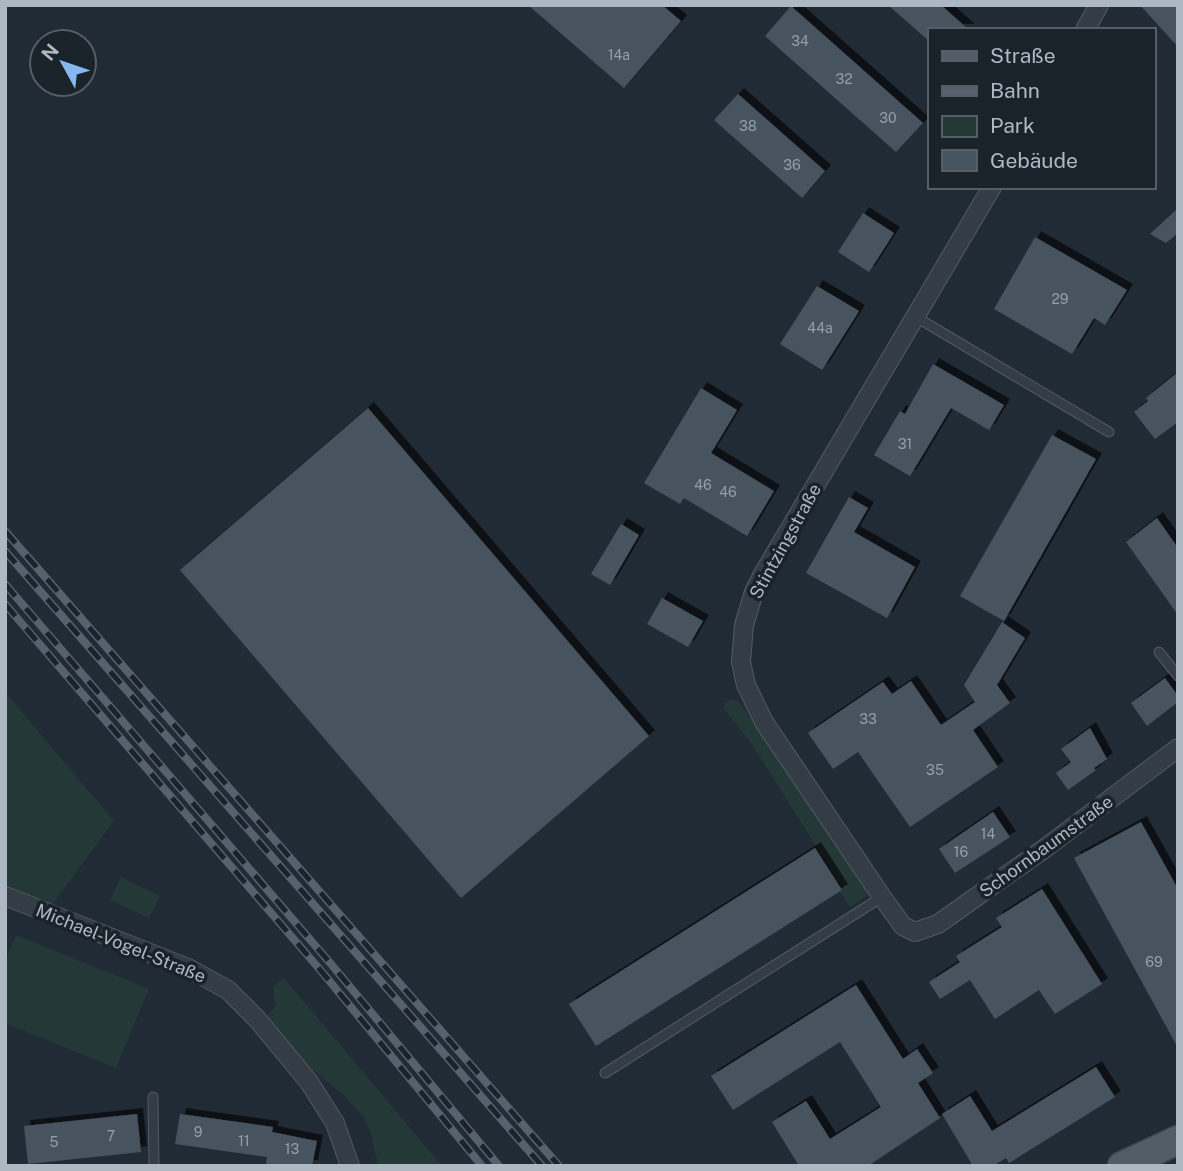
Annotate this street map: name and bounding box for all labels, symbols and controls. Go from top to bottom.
north arrow [28,28,98,98]
legend [928,28,1155,189]
house number: 34 [791,33,809,49]
text: N [37,39,63,65]
text: Straße [990,43,1056,68]
house number: 14a [608,47,630,63]
house number: 32 [835,71,853,87]
text: Bahn [990,78,1040,103]
house number: 30 [879,110,897,126]
text: Park [990,113,1035,138]
house number: 38 [739,118,757,134]
text: Gebäude [990,148,1078,173]
house number: 36 [783,157,801,173]
house number: 29 [1051,291,1069,307]
house number: 44a [807,320,833,336]
house number: 31 [898,436,912,452]
house number: 46 [694,477,712,493]
street label: Stintzingstraße [745,480,825,602]
house number: 46 [719,484,737,500]
house number: 33 [859,711,877,727]
house number: 35 [926,762,944,778]
street label: Schornbaumstraße [975,791,1117,901]
house number: 14 [981,826,995,842]
house number: 16 [954,844,968,860]
street label: Michael-Vogel-Straße [33,899,209,987]
house number: 69 [1145,954,1163,970]
house number: 9 [194,1124,203,1140]
house number: 7 [107,1128,115,1144]
house number: 11 [238,1133,250,1149]
house number: 5 [50,1134,59,1150]
house number: 13 [285,1141,299,1157]

